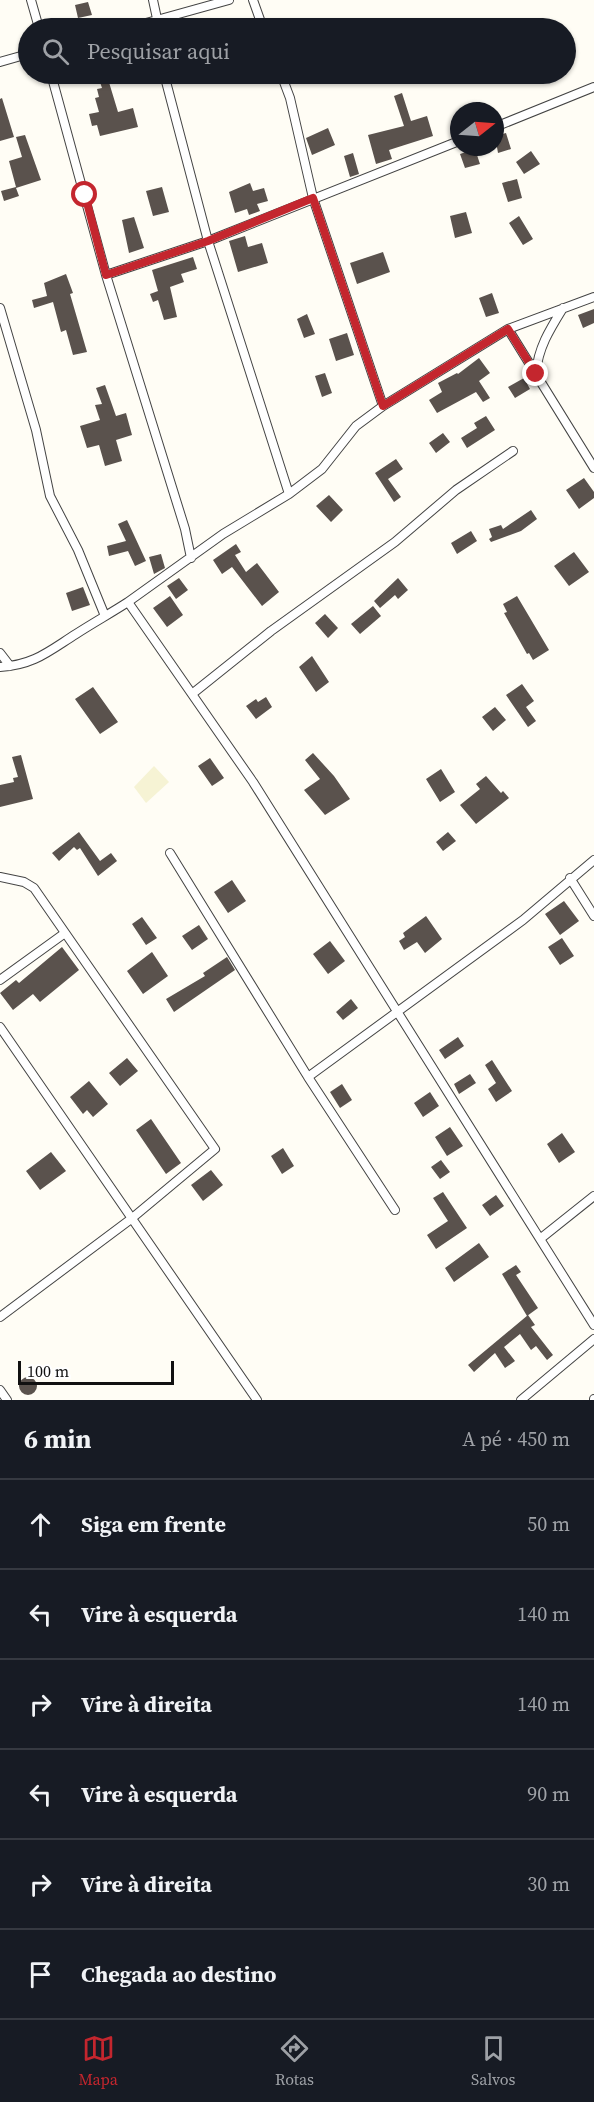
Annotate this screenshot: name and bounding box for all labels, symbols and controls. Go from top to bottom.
search box [18,18,576,84]
icon: search [39,35,72,68]
text: Pesquisar aqui [87,36,230,66]
north arrow [450,102,504,156]
route start [71,181,97,207]
route end [522,360,548,386]
scale bar [18,1358,174,1386]
text: 100 m [27,1360,69,1382]
text: 6 min [24,1421,91,1457]
text: A pé · 450 m [462,1425,570,1453]
icon: ahead [24,1508,57,1541]
text: Siga em frente [81,1509,226,1539]
text: 50 m [527,1510,570,1538]
icon: left [24,1598,57,1631]
text: Vire à esquerda [81,1599,237,1629]
text: 140 m [517,1600,570,1628]
icon: right [24,1688,57,1721]
text: Vire à direita [81,1689,212,1719]
text: 140 m [517,1690,570,1718]
icon: left [24,1778,57,1811]
text: Vire à esquerda [81,1779,237,1809]
text: 90 m [527,1780,570,1808]
icon: right [24,1868,57,1901]
text: Vire à direita [81,1869,212,1899]
text: 30 m [527,1870,570,1898]
icon: arrive [24,1958,57,1991]
text: Chegada ao destino [81,1959,276,1989]
tab: Mapa [78,2032,118,2090]
tab: Rotas [275,2032,314,2090]
tab: Salvos [471,2032,515,2090]

